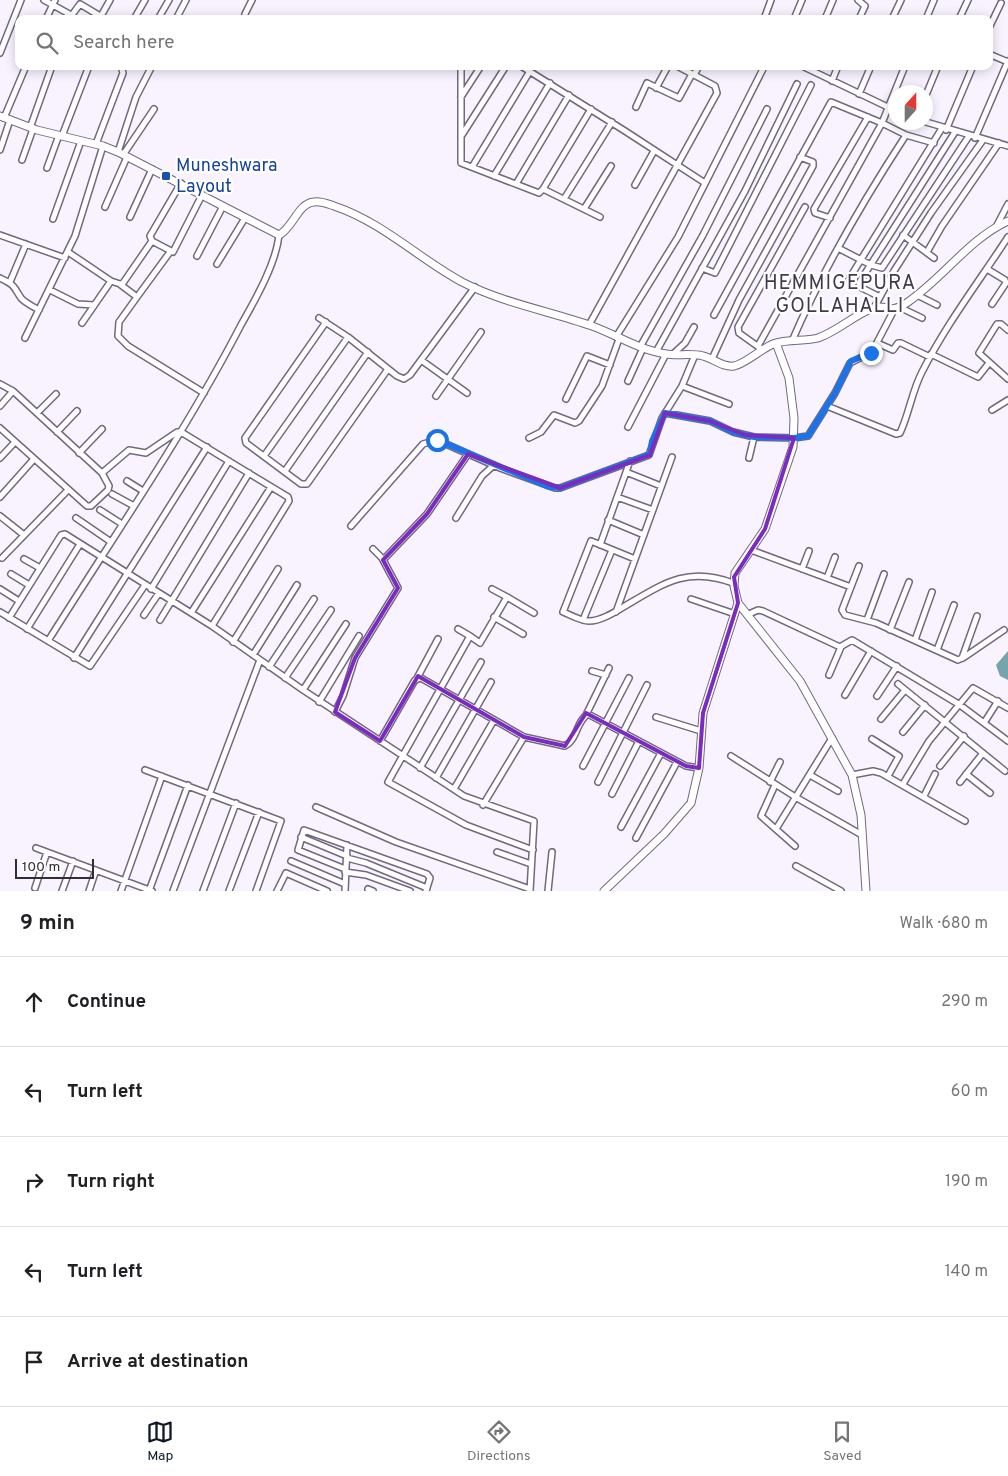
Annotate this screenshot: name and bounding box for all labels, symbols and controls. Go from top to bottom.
search box [15,15,993,70]
icon: search [33,29,61,57]
text: Search here [73,31,175,55]
north arrow [888,85,933,130]
place label: Muneshwara Layout [176,155,278,199]
marker: Muneshwara Layout [160,170,172,182]
district label: HEMMIGEPURA GOLLAHALLI [764,271,916,320]
route end [860,342,883,365]
route start [426,429,449,452]
scale bar [15,856,94,879]
text: 100 m [22,859,60,876]
text: 9 min [20,910,75,937]
text: Walk · 680 m [900,914,988,934]
icon: ahead [20,988,48,1016]
text: Continue [67,990,146,1014]
text: 290 m [941,992,988,1012]
icon: left [20,1078,48,1106]
text: Turn left [67,1080,143,1104]
text: 60 m [951,1082,988,1102]
icon: right [20,1168,48,1196]
text: Turn right [67,1170,155,1194]
text: 190 m [945,1172,988,1192]
icon: left [20,1258,48,1286]
text: Turn left [67,1260,143,1284]
text: 140 m [945,1262,988,1282]
icon: arrive [20,1348,48,1376]
text: Arrive at destination [67,1350,248,1374]
tab: Map [146,1418,174,1465]
tab: Directions [467,1418,531,1465]
tab: Saved [823,1418,862,1465]

